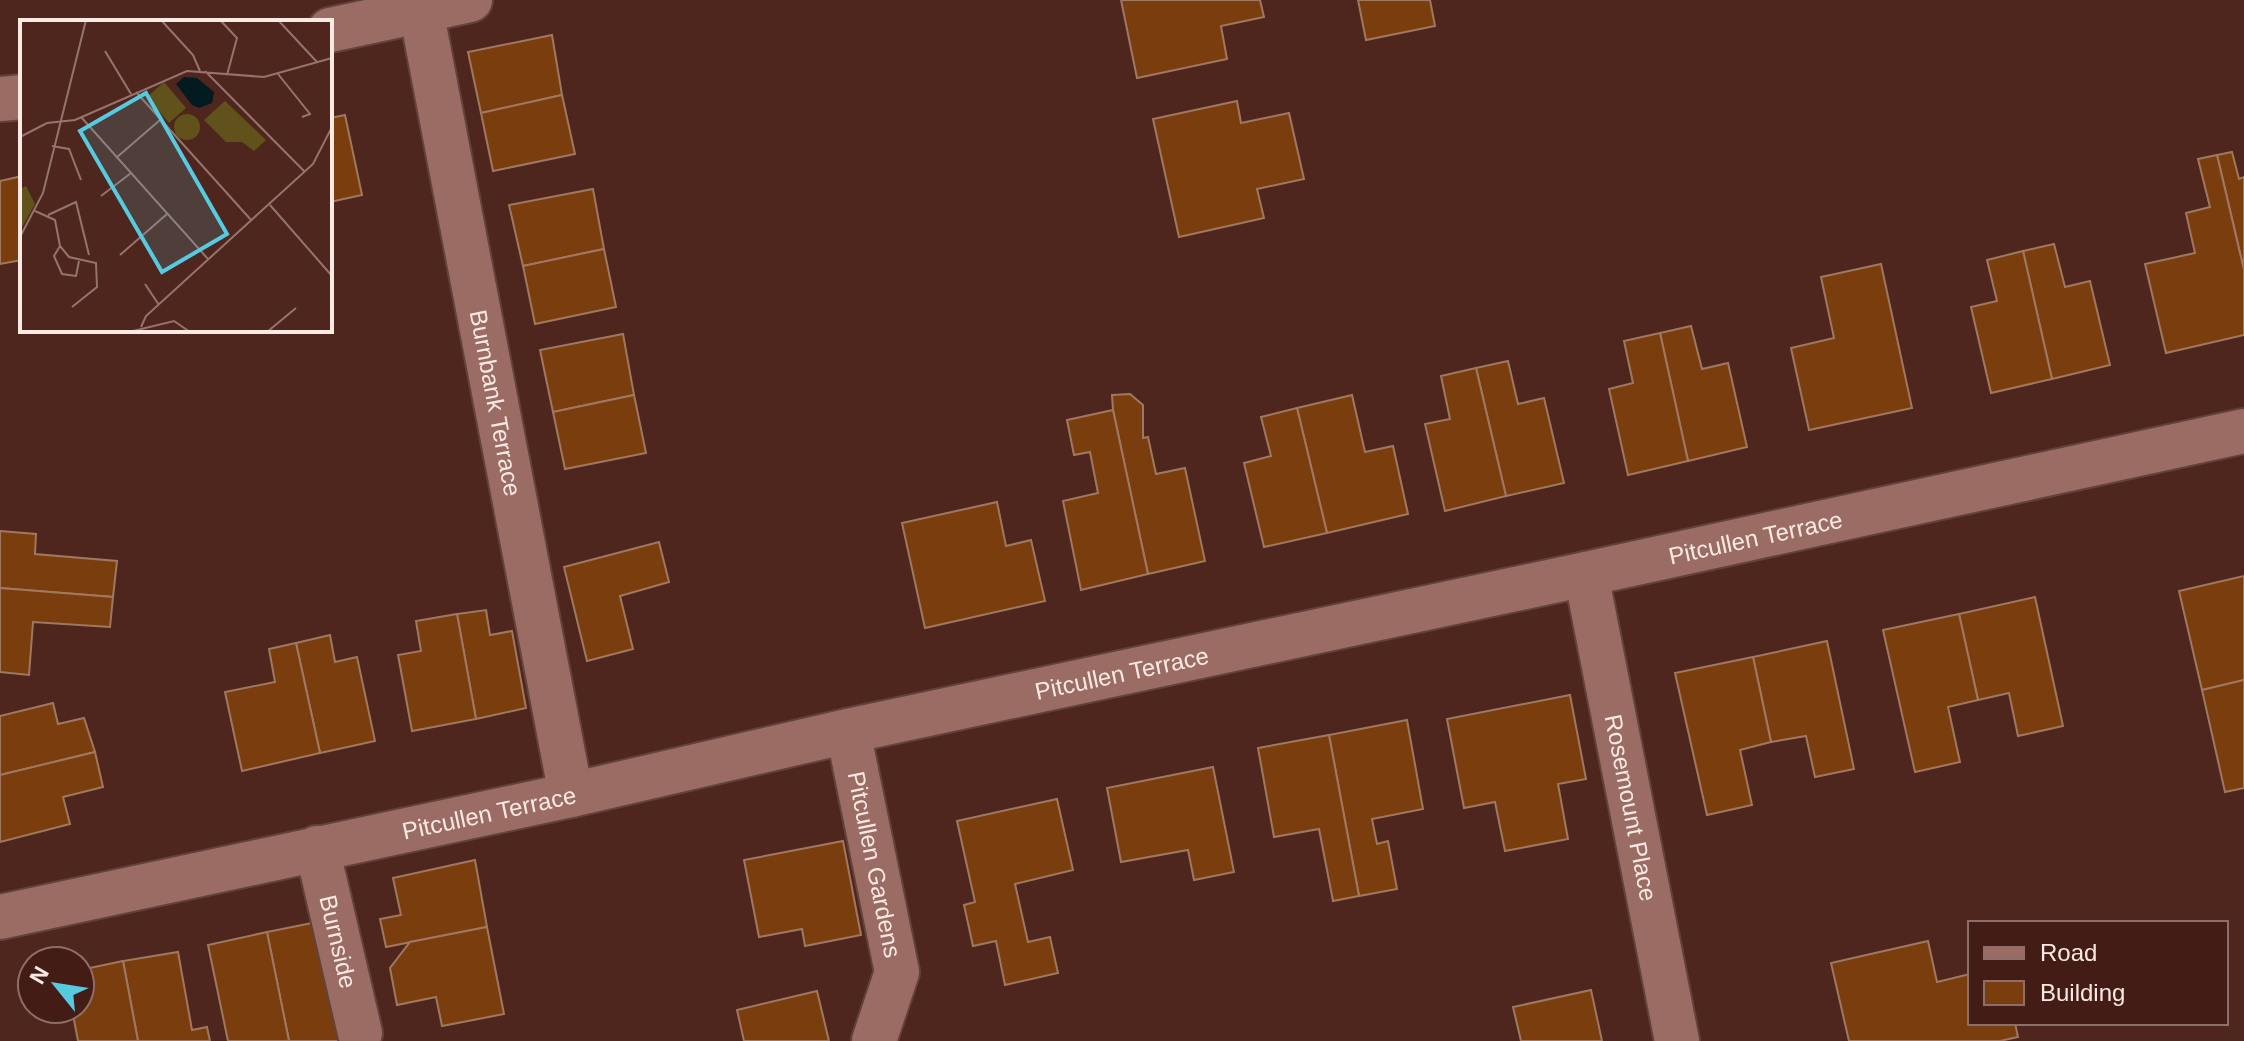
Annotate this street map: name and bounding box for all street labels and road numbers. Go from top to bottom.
street label: Burnbank Terrace [465,307,527,498]
street label: Pitcullen Terrace [1666,505,1845,569]
street label: Pitcullen Terrace [1032,641,1211,704]
street label: Rosemount Place [1600,712,1663,903]
street label: Pitcullen Gardens [843,769,907,960]
street label: Pitcullen Terrace [400,781,578,844]
street label: Burnside [315,892,363,991]

